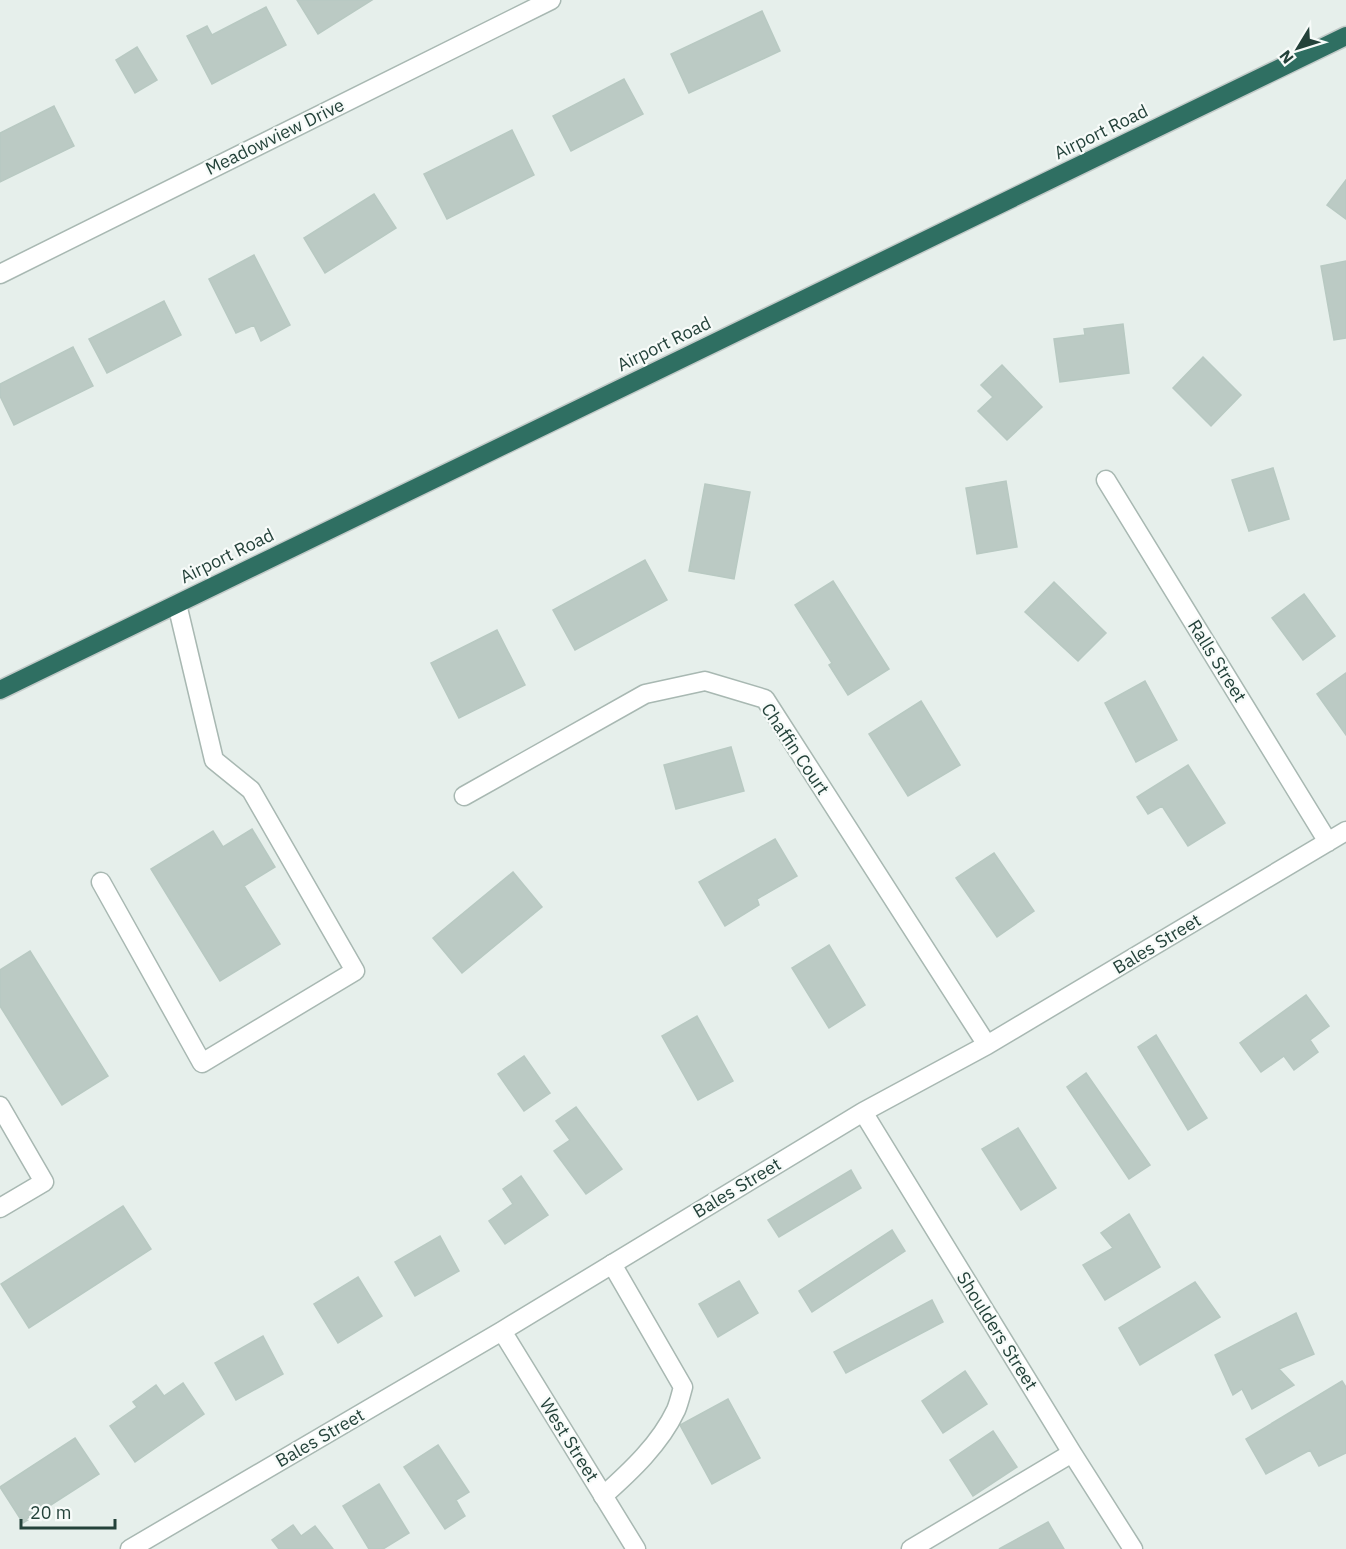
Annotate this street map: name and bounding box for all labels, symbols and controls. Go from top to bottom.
north arrow [1268,18,1328,78]
text: N [1275,47,1298,68]
street label: Meadowview Drive [202,93,348,180]
street label: Airport Road [1050,99,1152,164]
street label: Airport Road [613,311,715,376]
street label: Airport Road [176,523,278,588]
street label: Ralls Street [1183,615,1252,706]
street label: Chaffin Court [756,698,835,799]
street label: Bales Street [1109,908,1205,979]
street label: Bales Street [689,1152,785,1223]
street label: Shoulders Street [952,1267,1043,1394]
street label: West Street [535,1394,604,1486]
street label: Bales Street [271,1403,368,1472]
scale bar [21,1492,116,1530]
text: 20 m [30,1501,72,1524]

